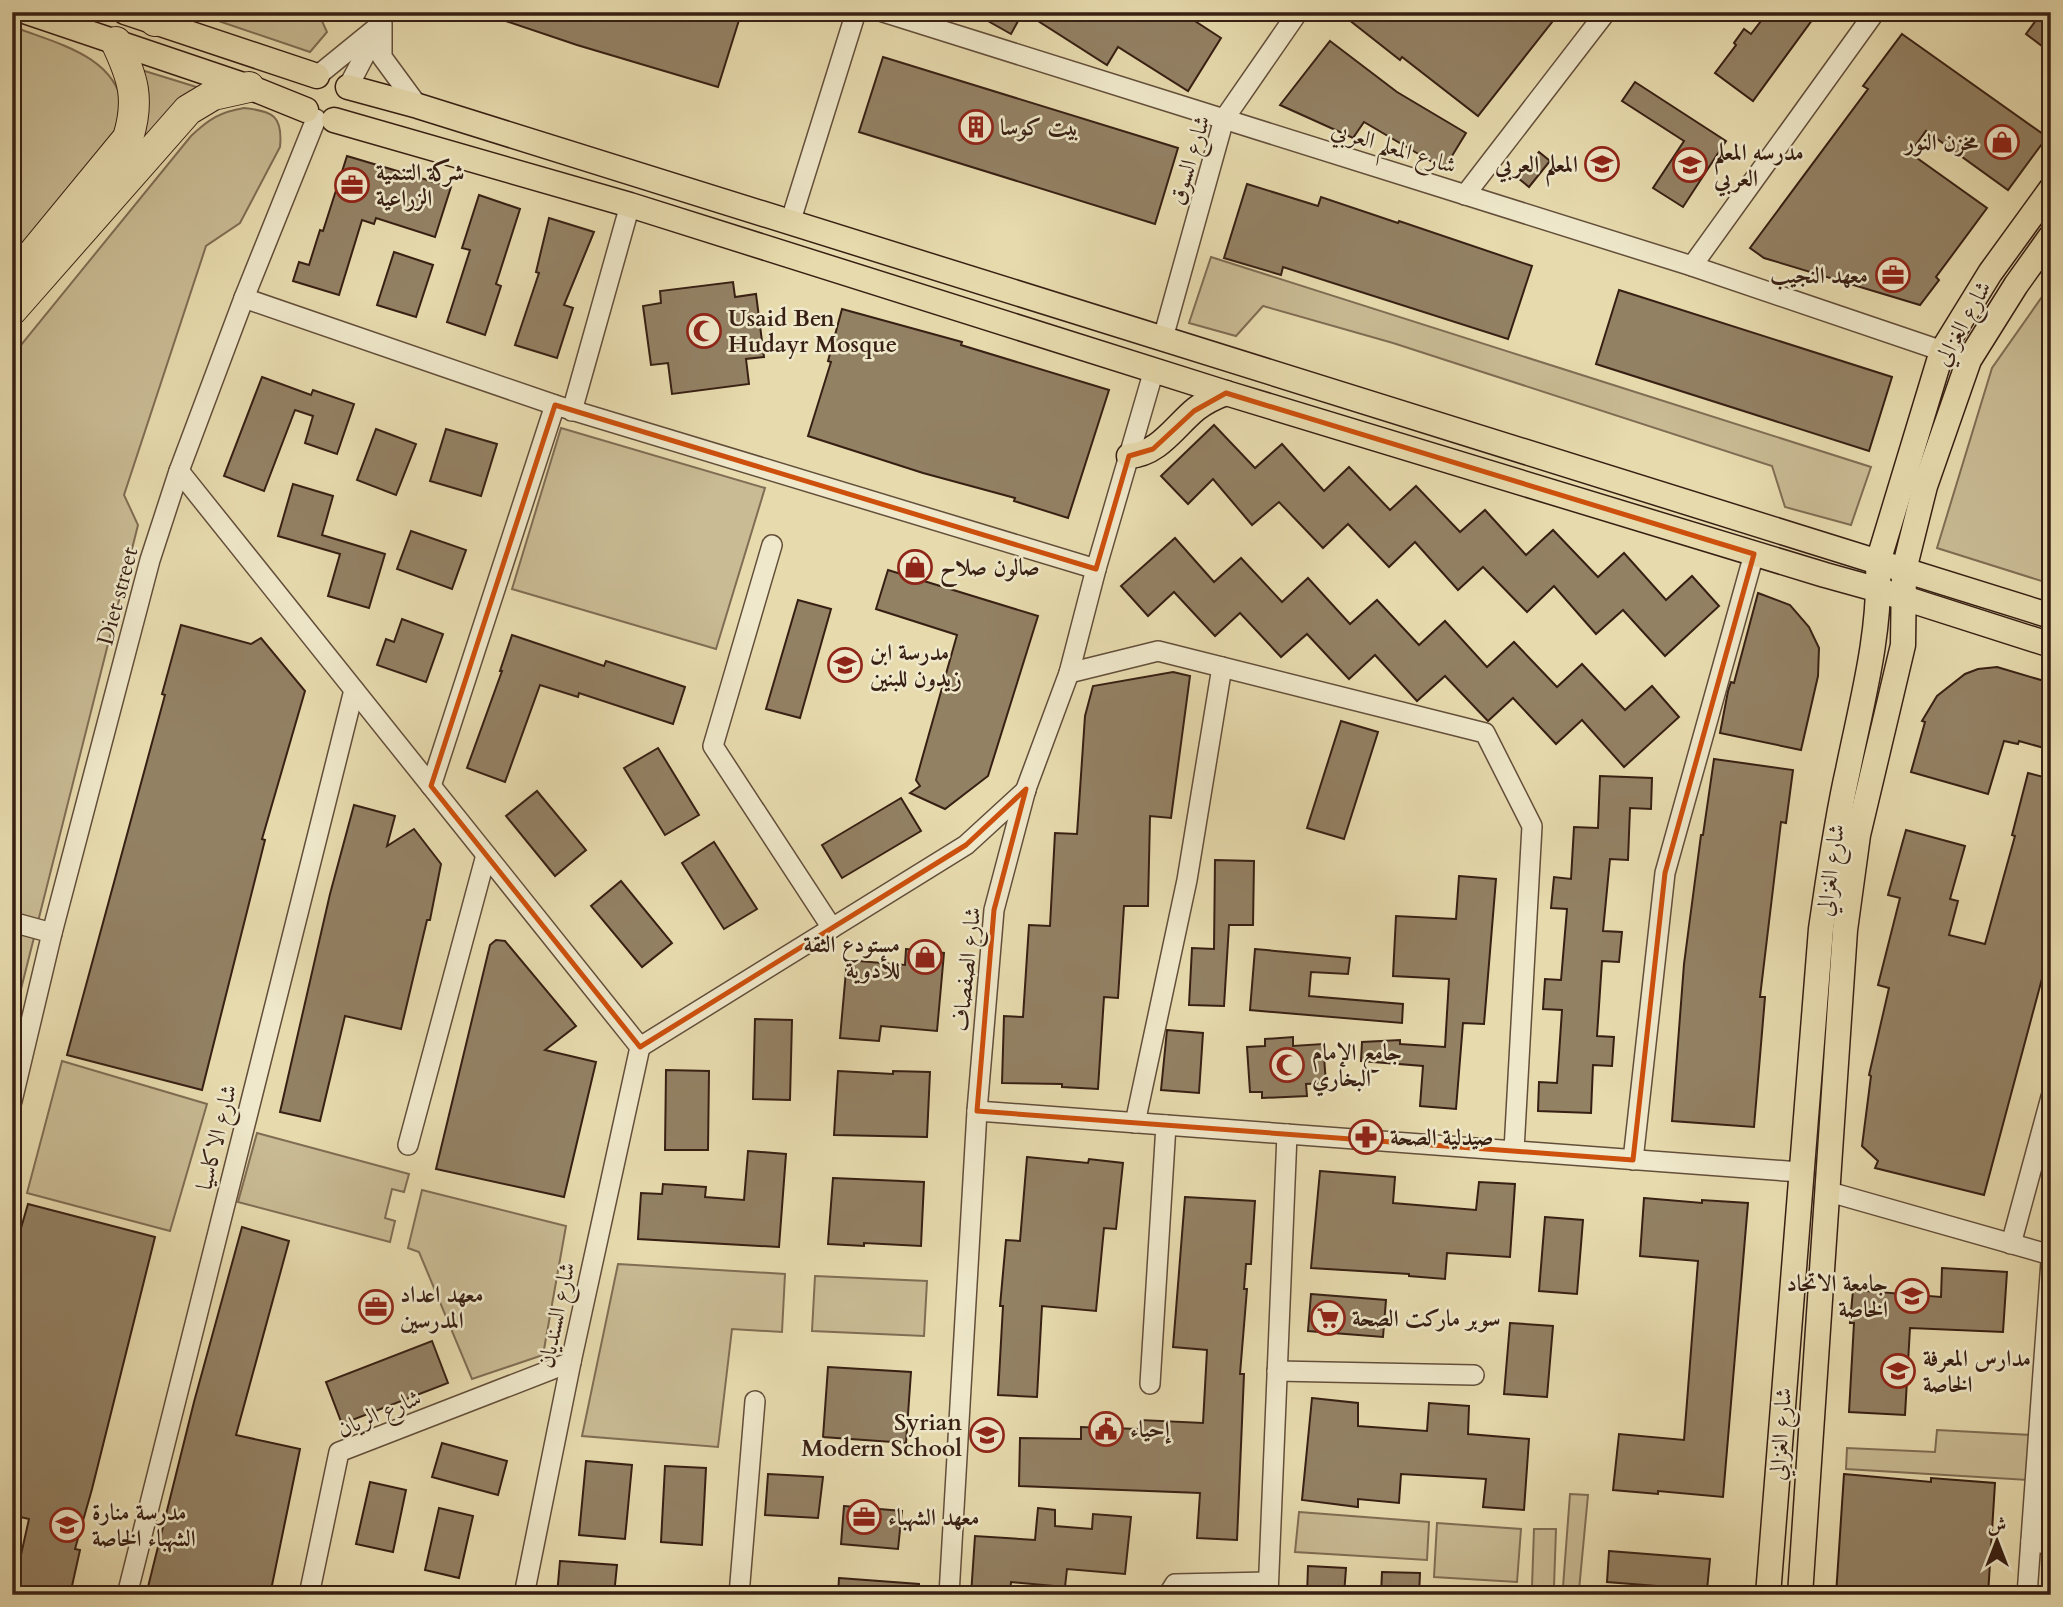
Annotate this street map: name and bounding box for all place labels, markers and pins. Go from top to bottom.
building icon: بيت كوسا [957,108,995,146]
place label: بيت كوسا [1000,112,1079,143]
shop icon: مخزن النور [1983,123,2021,161]
place label: مخزن النور [1902,127,1979,158]
place label: مدرسه المعلم العربي [1713,137,1804,197]
school or university icon: المعلم العربي [1583,145,1621,183]
school or university icon: مدرسه المعلم العربي [1671,146,1709,184]
place label: المعلم العربي [1494,149,1578,187]
place label: شركة التنمية الزراعية [376,157,465,214]
office icon: شركة التنمية الزراعية [333,166,371,204]
office icon: معهد النجيب [1874,256,1912,294]
place label: معهد النجيب [1770,260,1868,291]
place label: Usaid Ben Hudayr Mosque [728,303,897,360]
mosque icon: Usaid Ben Hudayr Mosque [685,312,723,350]
shop icon: صالون صلاح [896,548,934,586]
place label: صالون صلاح [940,552,1040,588]
place label: مدرسة ابن زيدون للبنين [870,637,962,694]
school or university icon: مدرسة ابن زيدون للبنين [826,646,864,684]
place label: مستودع الثقة للأدوية [803,929,900,986]
shop icon: مستودع الثقة للأدوية [906,938,944,976]
place label: جامع الإمام البخاري [1312,1037,1402,1097]
mosque icon: جامع الإمام البخاري [1268,1046,1306,1084]
pharmacy icon: صيدلية الصحة [1347,1118,1385,1156]
place label: صيدلية الصحة [1390,1122,1494,1153]
place label: جامعة الاتحاد الخاصة [1786,1268,1888,1325]
school or university icon: جامعة الاتحاد الخاصة [1893,1277,1931,1315]
place label: معهد اعداد المدرسين [400,1279,483,1336]
office icon: معهد اعداد المدرسين [357,1288,395,1326]
supermarket icon: سوبر ماركت الصحة [1309,1299,1347,1337]
place label: سوبر ماركت الصحة [1352,1303,1500,1334]
place label: مدارس المعرفة الخاصة [1923,1343,2031,1400]
school or university icon: مدارس المعرفة الخاصة [1879,1352,1917,1390]
place label: Syrian Modern School [801,1407,962,1464]
public building icon: إحياء [1087,1410,1125,1448]
place label: إحياء [1130,1414,1172,1445]
school or university icon: Syrian Modern School [968,1416,1006,1454]
place label: مدرسة منارة الشهباء الخاصة [92,1497,196,1554]
office icon: معهد الشهباء [845,1498,883,1536]
place label: معهد الشهباء [888,1502,979,1533]
school or university icon: مدرسة منارة الشهباء الخاصة [48,1506,86,1544]

